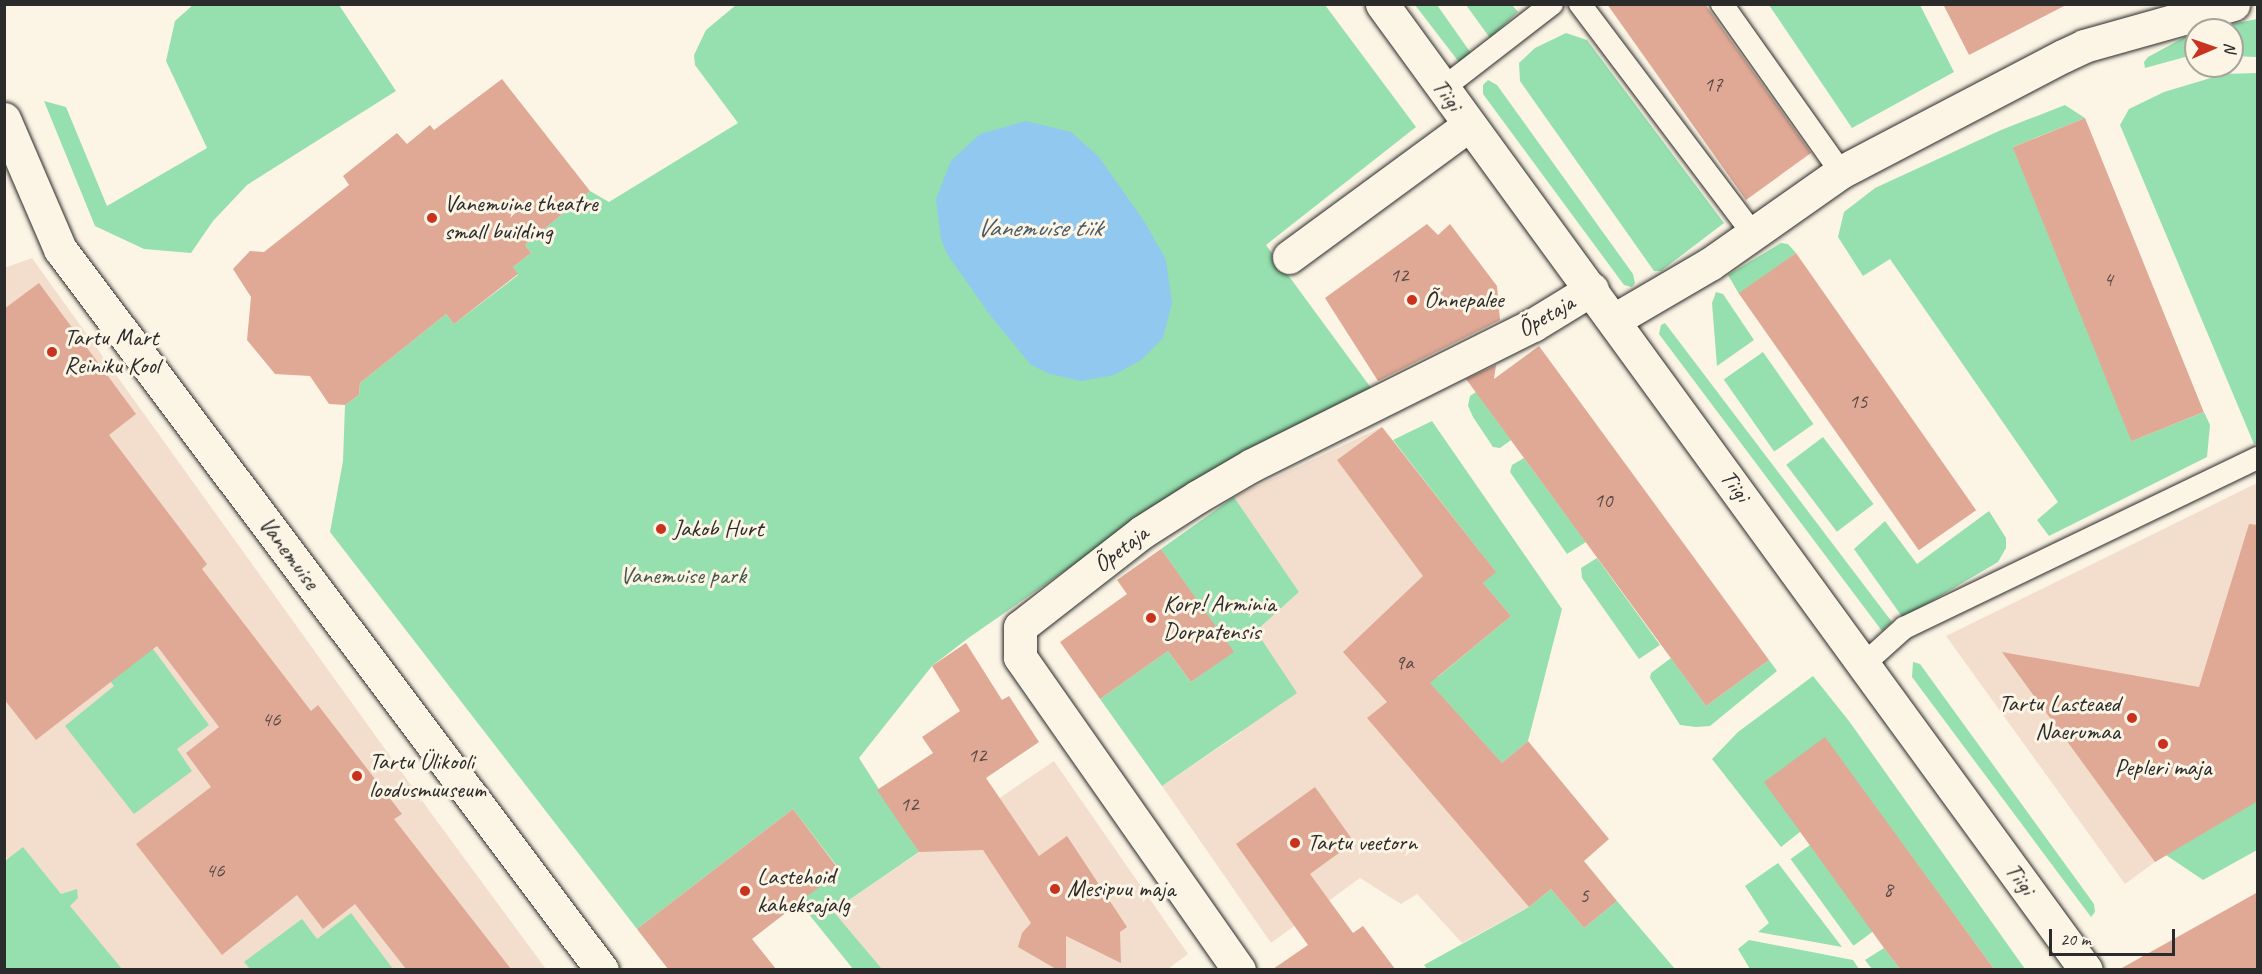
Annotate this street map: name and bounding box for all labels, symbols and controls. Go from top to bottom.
north arrow [2184,18,2244,78]
text: N [2220,42,2240,53]
house number: 17 [1704,71,1722,97]
street label: Tiigi [1426,73,1468,117]
place label: Vanemuine theatre small building [444,190,597,246]
marker: Vanemuine theatre small building [425,211,439,225]
water label: Vanemuise tiik [977,212,1101,244]
house number: 12 [1390,262,1408,288]
house number: 4 [2103,266,2113,292]
place label: Õnnepalee [1424,286,1504,314]
street label: Õpetaja [1512,288,1580,344]
marker: Õnnepalee [1405,293,1419,307]
place label: Tartu Mart Reiniku Kool [64,324,159,380]
marker: Tartu Mart Reiniku Kool [45,345,59,359]
house number: 15 [1849,388,1867,414]
street label: Tiigi [1714,464,1756,508]
house number: 10 [1594,487,1612,513]
street label: Vanemuise [252,511,326,595]
place label: Jakob Hurt [673,515,763,543]
street label: Õpetaja [1088,519,1154,579]
marker: Jakob Hurt [654,522,668,536]
park label: Vanemuise park [620,562,746,590]
place label: Korp! Arminia Dorpatensis [1163,590,1276,646]
marker: Korp! Arminia Dorpatensis [1144,611,1158,625]
house number: 9a [1395,649,1413,675]
place label: Tartu Lasteaed Naerumaa [1998,690,2120,746]
house number: 46 [262,706,280,732]
marker: Tartu Lasteaed Naerumaa [2125,711,2139,725]
marker: Pepleri maja [2156,737,2170,751]
house number: 12 [968,742,986,768]
place label: Tartu Ülikooli loodusmuuseum [369,748,486,804]
place label: Pepleri maja [2115,754,2211,782]
marker: Tartu Ülikooli loodusmuuseum [350,769,364,783]
house number: 12 [900,791,918,817]
place label: Tartu veetorn [1307,829,1417,857]
marker: Tartu veetorn [1288,836,1302,850]
house number: 46 [206,857,224,883]
street label: Tiigi [1999,857,2041,901]
place label: Lastehoid kaheksajalg [757,863,850,919]
place label: Mesipuu maja [1067,875,1176,903]
house number: 8 [1883,876,1893,902]
marker: Mesipuu maja [1048,882,1062,896]
house number: 5 [1579,882,1589,908]
marker: Lastehoid kaheksajalg [738,884,752,898]
scale bar [2052,917,2178,955]
text: 20 m [2060,928,2091,950]

